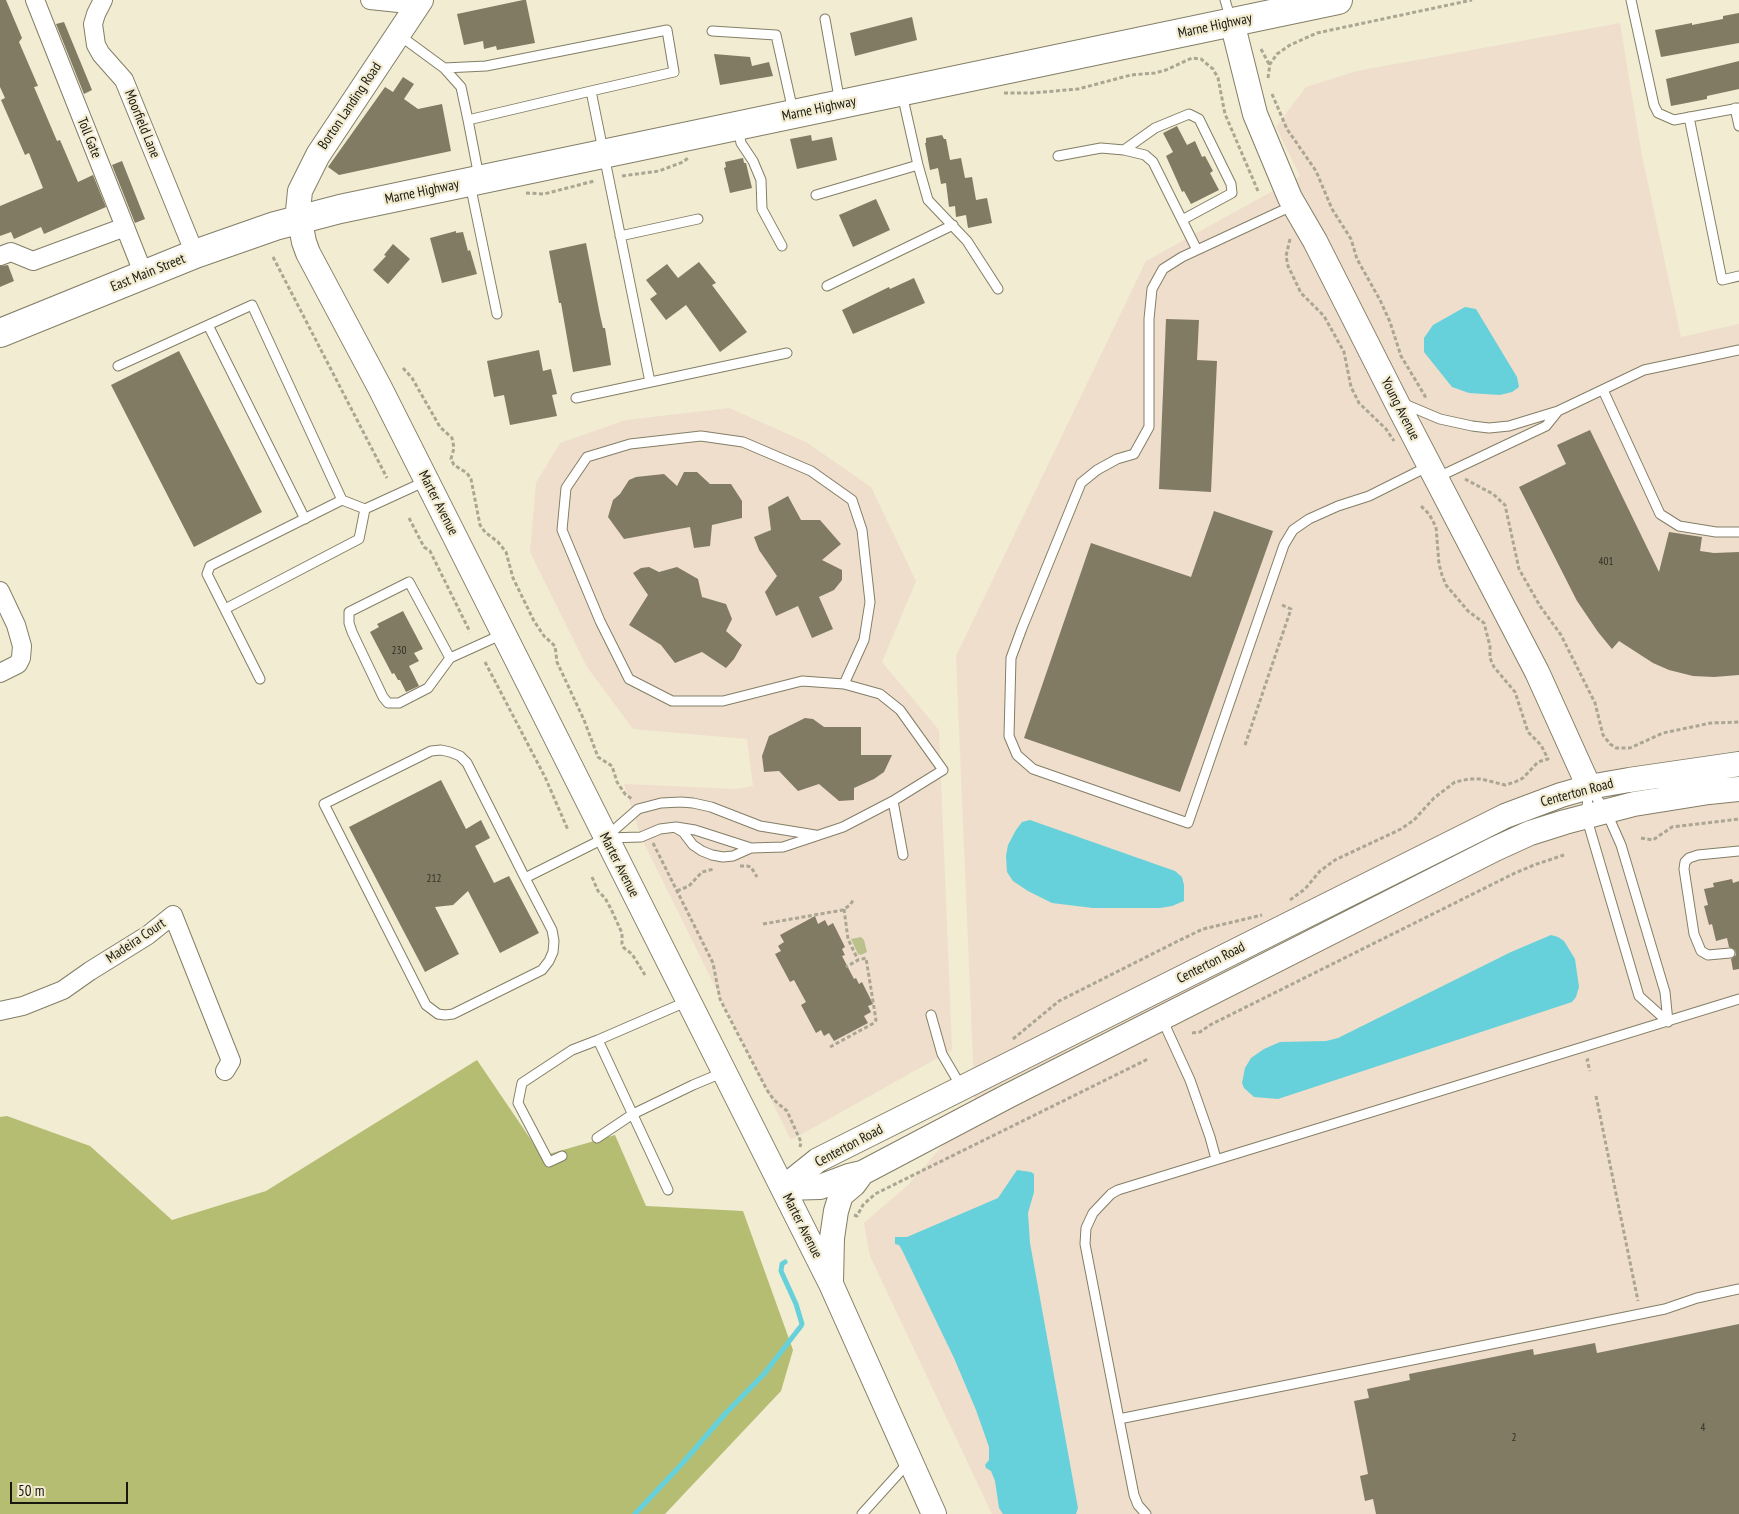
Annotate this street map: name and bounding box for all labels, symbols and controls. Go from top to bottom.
street label: Marne Highway [1177,10,1253,42]
street label: Borton Landing Road [315,59,385,153]
street label: Moorfield Lane [121,87,163,161]
street label: Marne Highway [781,93,857,125]
street label: Toll Gate [73,115,105,161]
street label: Marne Highway [384,176,460,208]
street label: East Main Street [108,250,188,296]
street label: Young Avenue [1377,375,1423,443]
street label: Marter Avenue [415,468,461,538]
house number: 401 [1599,555,1613,569]
house number: 230 [392,644,406,658]
street label: Centerton Road [1539,775,1615,811]
street label: Marter Avenue [596,830,642,900]
house number: 212 [427,872,441,886]
street label: Madeira Court [103,915,169,967]
street label: Centerton Road [1174,939,1248,987]
street label: Centerton Road [812,1121,886,1171]
street label: Marter Avenue [779,1191,825,1261]
house number: 4 [1701,1421,1705,1435]
house number: 2 [1512,1431,1516,1445]
scale bar [12,1472,130,1504]
text: 50 m [18,1481,44,1500]

